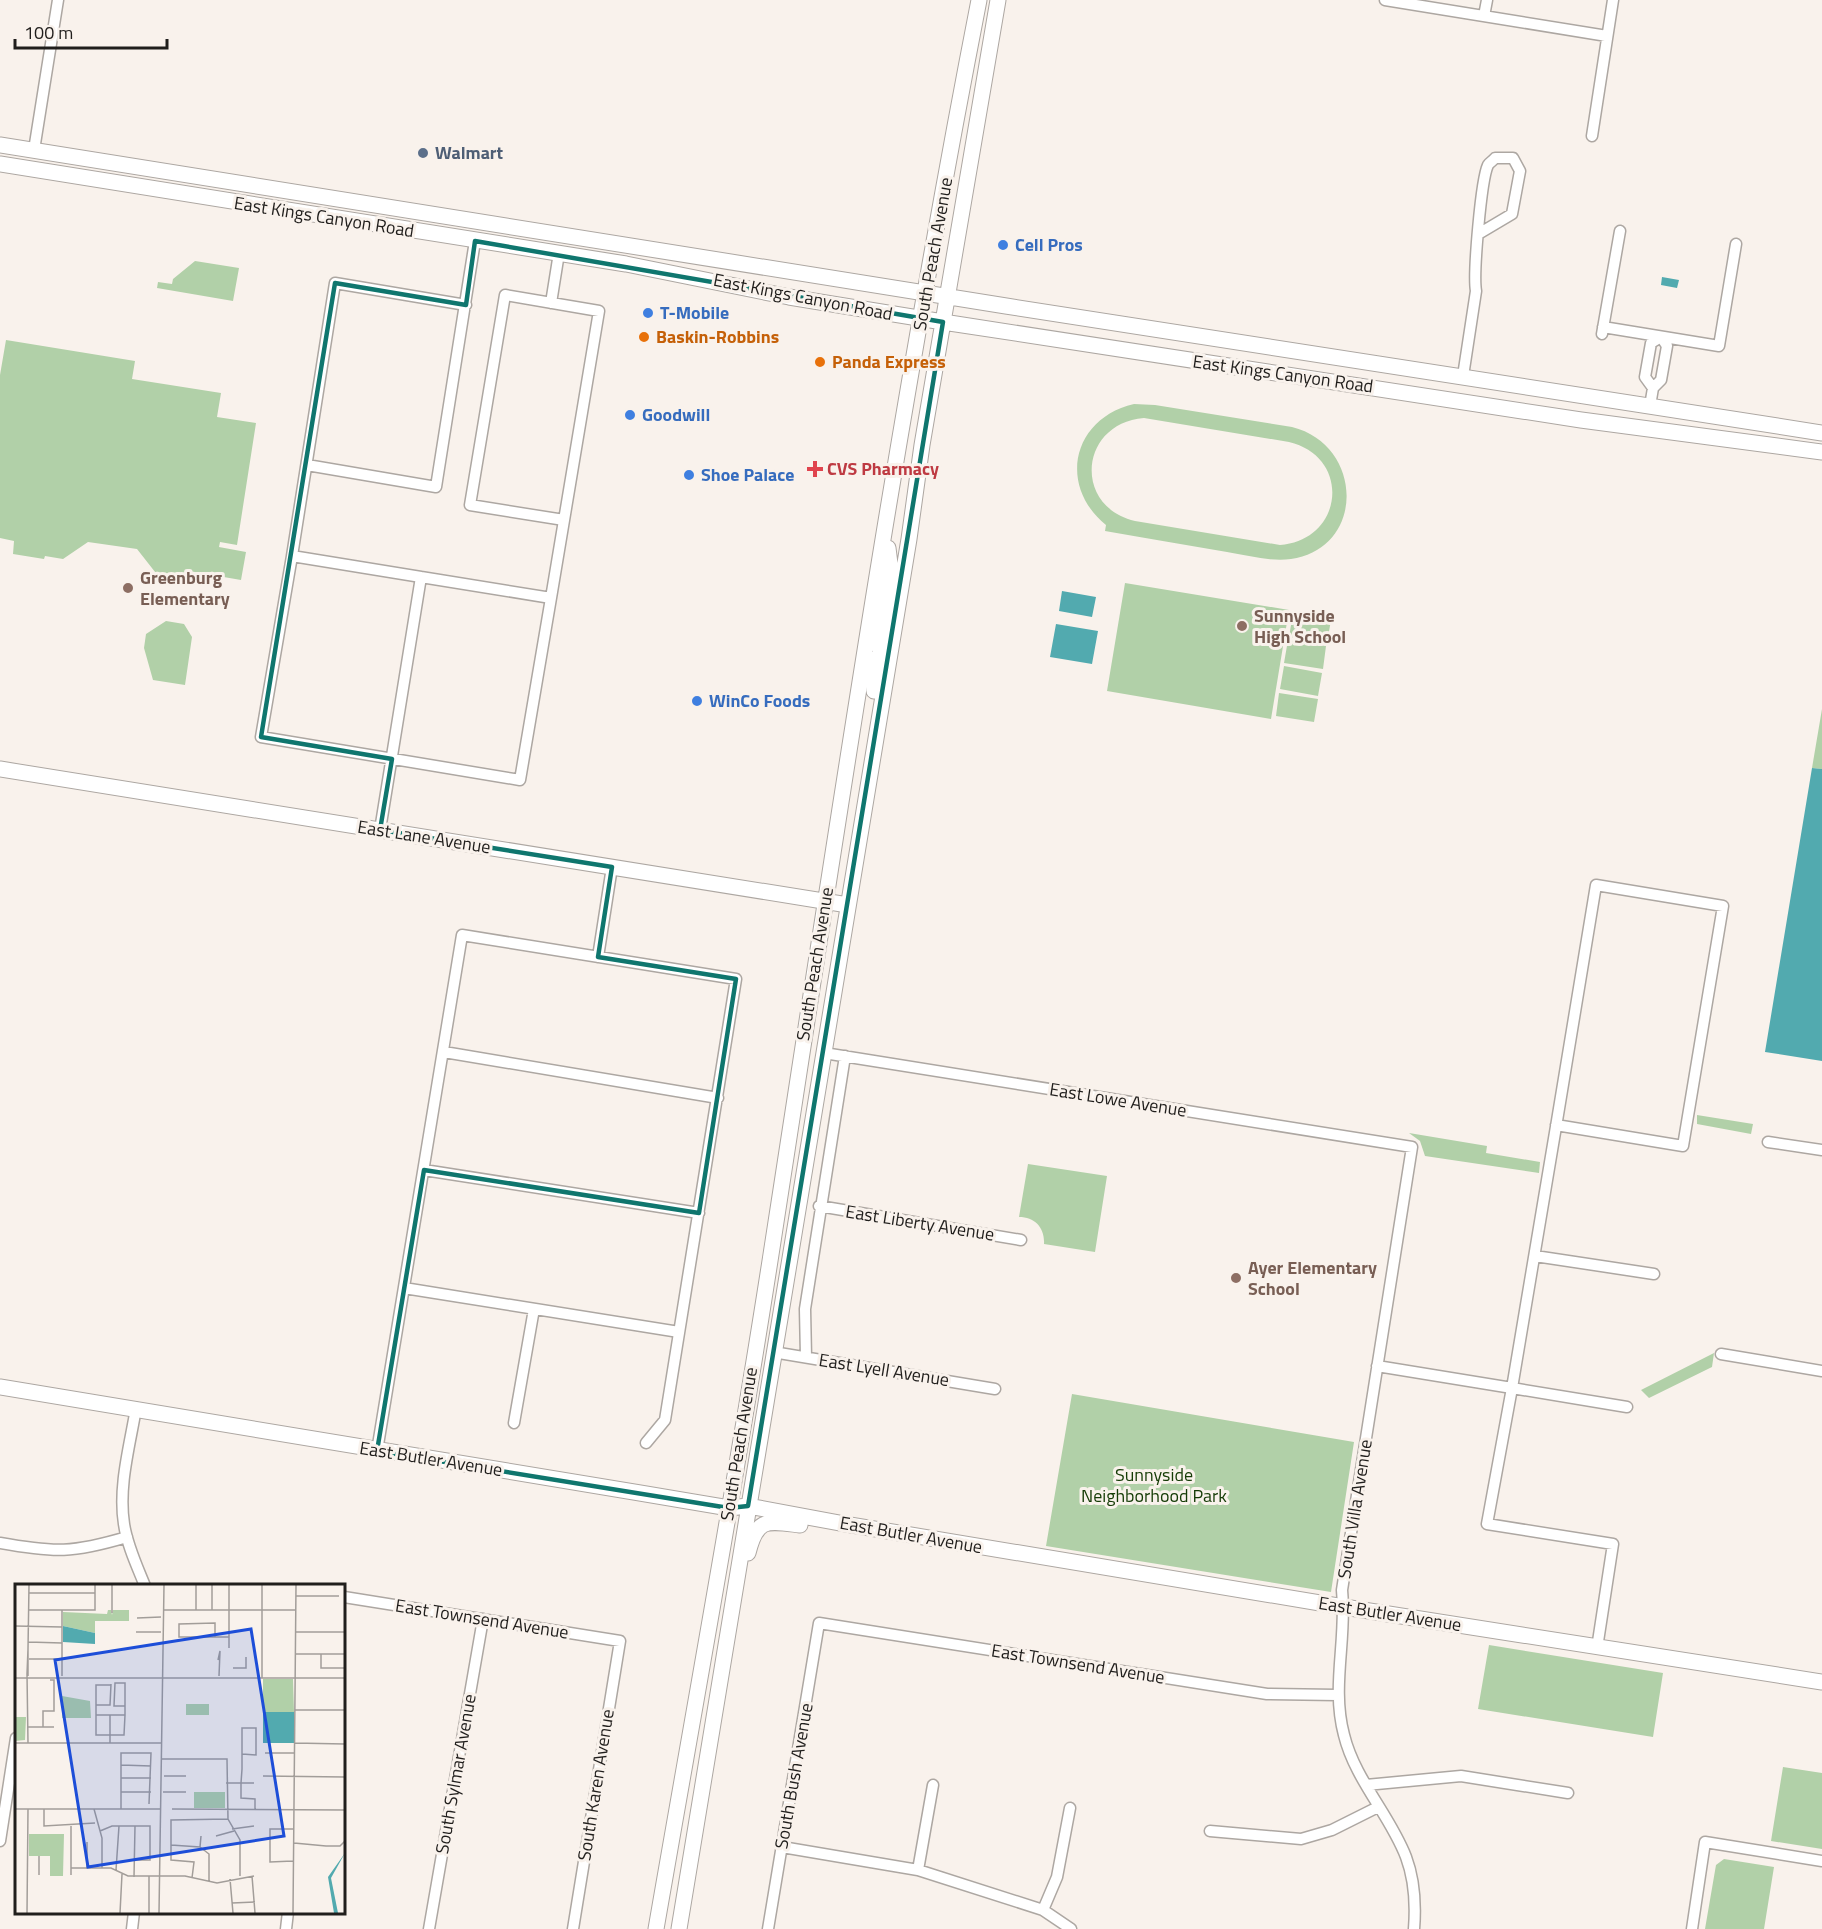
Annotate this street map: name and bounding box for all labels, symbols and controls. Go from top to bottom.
scale bar [15,12,166,50]
text: 100 m [24,19,73,46]
place label: Walmart [435,139,504,166]
marker: Walmart [416,146,430,160]
street label: South Peach Avenue [906,175,959,333]
street label: East Kings Canyon Road [232,189,416,244]
place label: Cell Pros [1015,231,1083,258]
marker: Cell Pros [996,238,1010,252]
street label: East Kings Canyon Road [711,266,895,327]
place label: T-Mobile [660,299,729,326]
marker: T-Mobile [641,306,655,320]
place label: Baskin-Robbins [656,323,779,350]
marker: Baskin-Robbins [637,330,651,344]
street label: East Kings Canyon Road [1191,347,1375,400]
place label: Panda Express [832,348,946,375]
marker: Panda Express [813,355,827,369]
place label: Goodwill [642,401,710,428]
marker: Goodwill [623,408,637,422]
place label: CVS Pharmacy [827,455,939,482]
place label: Shoe Palace [701,461,794,488]
marker: CVS Pharmacy [808,462,822,476]
marker: Shoe Palace [682,468,696,482]
place label: Greenburg Elementary [140,564,230,612]
marker: Greenburg Elementary [121,581,135,595]
place label: Sunnyside High School [1254,602,1346,650]
marker: Sunnyside High School [1235,619,1249,633]
place label: WinCo Foods [709,687,810,714]
marker: WinCo Foods [690,694,704,708]
street label: East Lane Avenue [356,813,493,860]
street label: South Peach Avenue [789,885,840,1043]
street label: East Lowe Avenue [1048,1075,1189,1124]
street label: East Liberty Avenue [844,1197,996,1248]
place label: Ayer Elementary School [1248,1254,1377,1302]
marker: Ayer Elementary School [1229,1271,1243,1285]
street label: East Lyell Avenue [817,1346,951,1393]
street label: South Peach Avenue [713,1365,764,1523]
street label: East Butler Avenue [358,1434,504,1483]
street label: South Villa Avenue [1330,1437,1379,1581]
park label: Sunnyside Neighborhood Park [1081,1461,1227,1509]
street label: East Butler Avenue [838,1509,984,1560]
inset map [15,1584,345,1914]
street label: East Butler Avenue [1317,1589,1463,1638]
street label: East Townsend Avenue [393,1591,571,1646]
street label: East Townsend Avenue [989,1636,1167,1691]
street label: South Sylmar Avenue [428,1692,483,1856]
street label: South Bush Avenue [767,1701,820,1851]
street label: South Karen Avenue [570,1707,621,1863]

